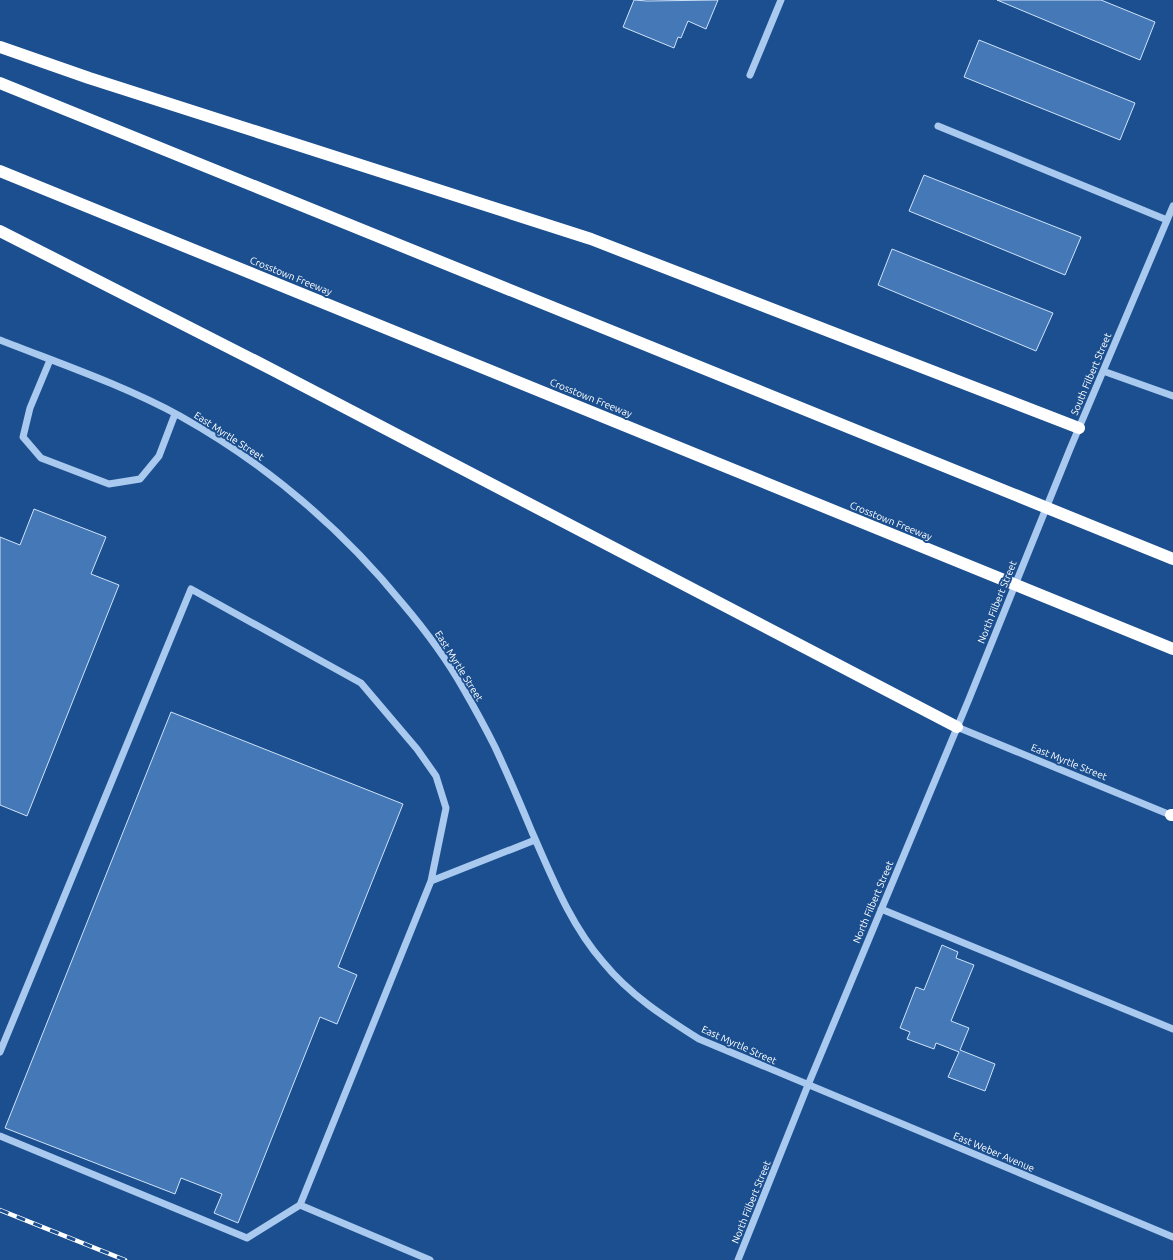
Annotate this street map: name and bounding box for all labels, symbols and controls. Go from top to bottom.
street label: Crosstown Freeway [248,254,334,298]
street label: South Filbert Street [1069,331,1113,417]
street label: Crosstown Freeway [548,376,634,420]
street label: East Myrtle Street [192,409,266,463]
street label: Crosstown Freeway [848,499,934,543]
street label: North Filbert Street [975,559,1019,645]
street label: East Myrtle Street [433,629,485,703]
street label: East Myrtle Street [1029,742,1109,782]
street label: North Filbert Street [851,859,895,945]
street label: East Myrtle Street [700,1024,778,1066]
street label: East Weber Avenue [952,1130,1036,1174]
street label: North Filbert Street [729,1159,773,1245]

